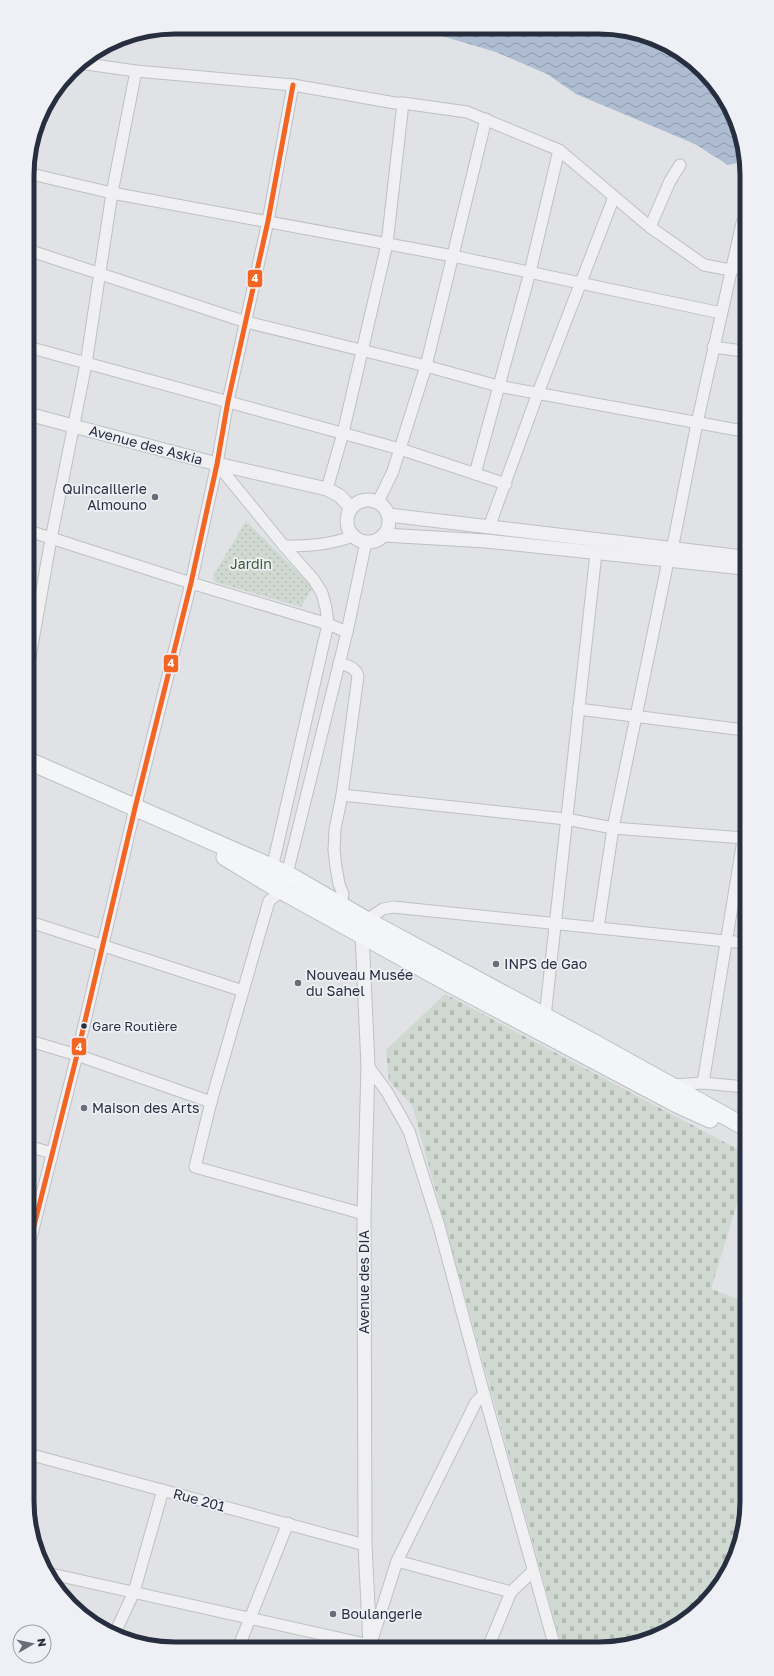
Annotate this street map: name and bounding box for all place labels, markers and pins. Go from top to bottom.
place label: Quincaillerie Almouno [62,480,147,513]
marker: Quincaillerie Almouno [150,492,160,502]
place label: INPS de Gao [504,955,587,972]
marker: INPS de Gao [491,959,501,969]
place label: Nouveau Musée du Sahel [306,966,413,999]
marker: Nouveau Musée du Sahel [293,978,303,988]
place label: Gare Routière [92,1018,177,1034]
marker: Gare Routière [79,1021,89,1031]
place label: Maison des Arts [92,1099,199,1116]
marker: Maison des Arts [79,1103,89,1113]
place label: Boulangerie [341,1605,422,1622]
marker: Boulangerie [328,1609,338,1619]

